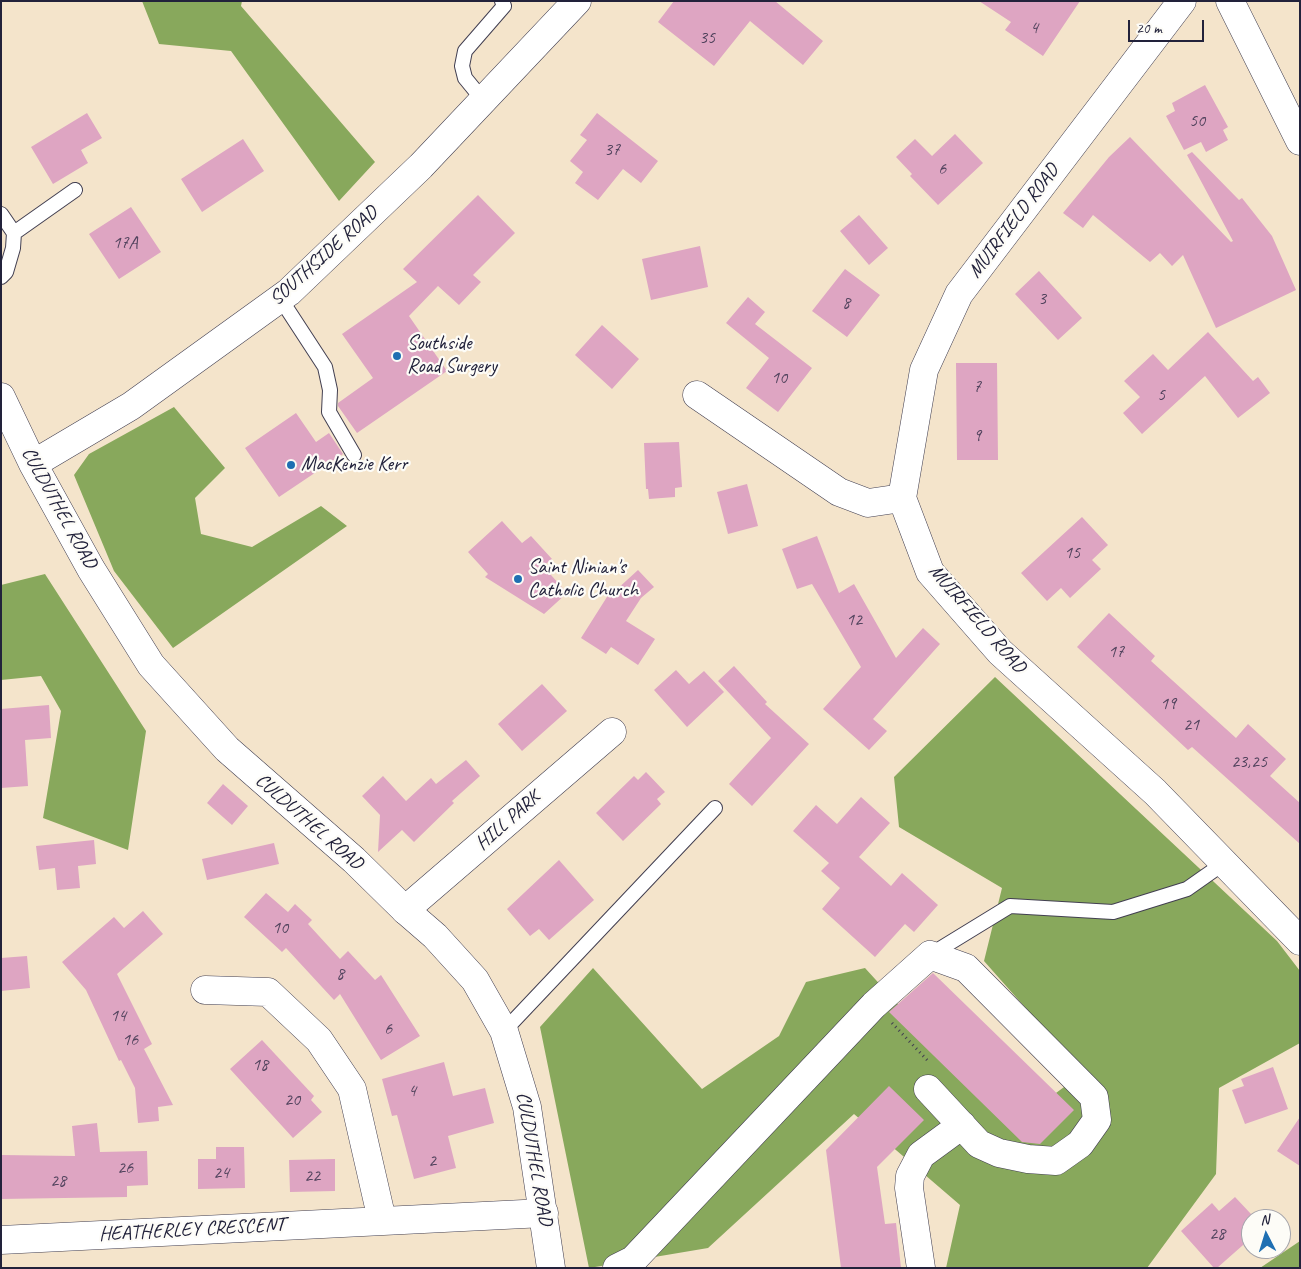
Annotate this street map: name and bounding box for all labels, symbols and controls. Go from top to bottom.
scale bar [1131,10,1207,42]
house number: 4 [1030,17,1038,39]
text: 20 m [1136,19,1162,38]
house number: 35 [699,27,715,49]
house number: 50 [1189,110,1205,132]
house number: 37 [604,139,620,161]
house number: 6 [938,158,946,180]
street label: MUIRFIELD ROAD [963,159,1065,283]
street label: SOUTHSIDE ROAD [265,201,383,311]
house number: 17A [112,232,138,254]
house number: 3 [1038,288,1046,310]
house number: 8 [842,292,850,314]
place label: Southside Road Surgery [407,332,497,379]
marker: Southside Road Surgery [391,350,403,362]
house number: 10 [771,367,787,389]
house number: 7 [973,376,981,398]
house number: 5 [1157,384,1165,406]
house number: 9 [973,425,981,447]
street label: CULDUTHEL ROAD [16,443,102,573]
place label: MacKenzie Kerr [301,453,407,477]
marker: MacKenzie Kerr [285,459,297,471]
house number: 15 [1064,542,1080,564]
place label: Saint Ninian's Catholic Church [528,556,638,603]
street label: MUIRFIELD ROAD [923,560,1031,678]
marker: Saint Ninian's Catholic Church [512,573,524,585]
house number: 12 [846,609,862,631]
house number: 17 [1108,641,1124,663]
house number: 19 [1160,693,1176,715]
house number: 21 [1183,714,1199,736]
house number: 23,25 [1231,751,1267,773]
street label: CULDUTHEL ROAD [250,769,368,875]
street label: HILL PARK [471,786,545,856]
house number: 10 [272,917,288,939]
house number: 8 [336,963,344,985]
house number: 14 [110,1005,126,1027]
house number: 6 [384,1018,392,1040]
house number: 16 [122,1029,138,1051]
house number: 18 [252,1054,268,1076]
house number: 4 [408,1080,416,1102]
house number: 20 [284,1089,300,1111]
street label: CULDUTHEL ROAD [510,1090,558,1228]
house number: 2 [428,1150,436,1172]
house number: 26 [117,1157,133,1179]
house number: 24 [213,1162,229,1184]
house number: 22 [304,1165,320,1187]
house number: 28 [50,1170,66,1192]
north arrow [1241,1209,1291,1259]
text: N [1260,1211,1270,1228]
street label: HEATHERLEY CRESCENT [98,1213,286,1247]
house number: 28 [1209,1223,1225,1245]

